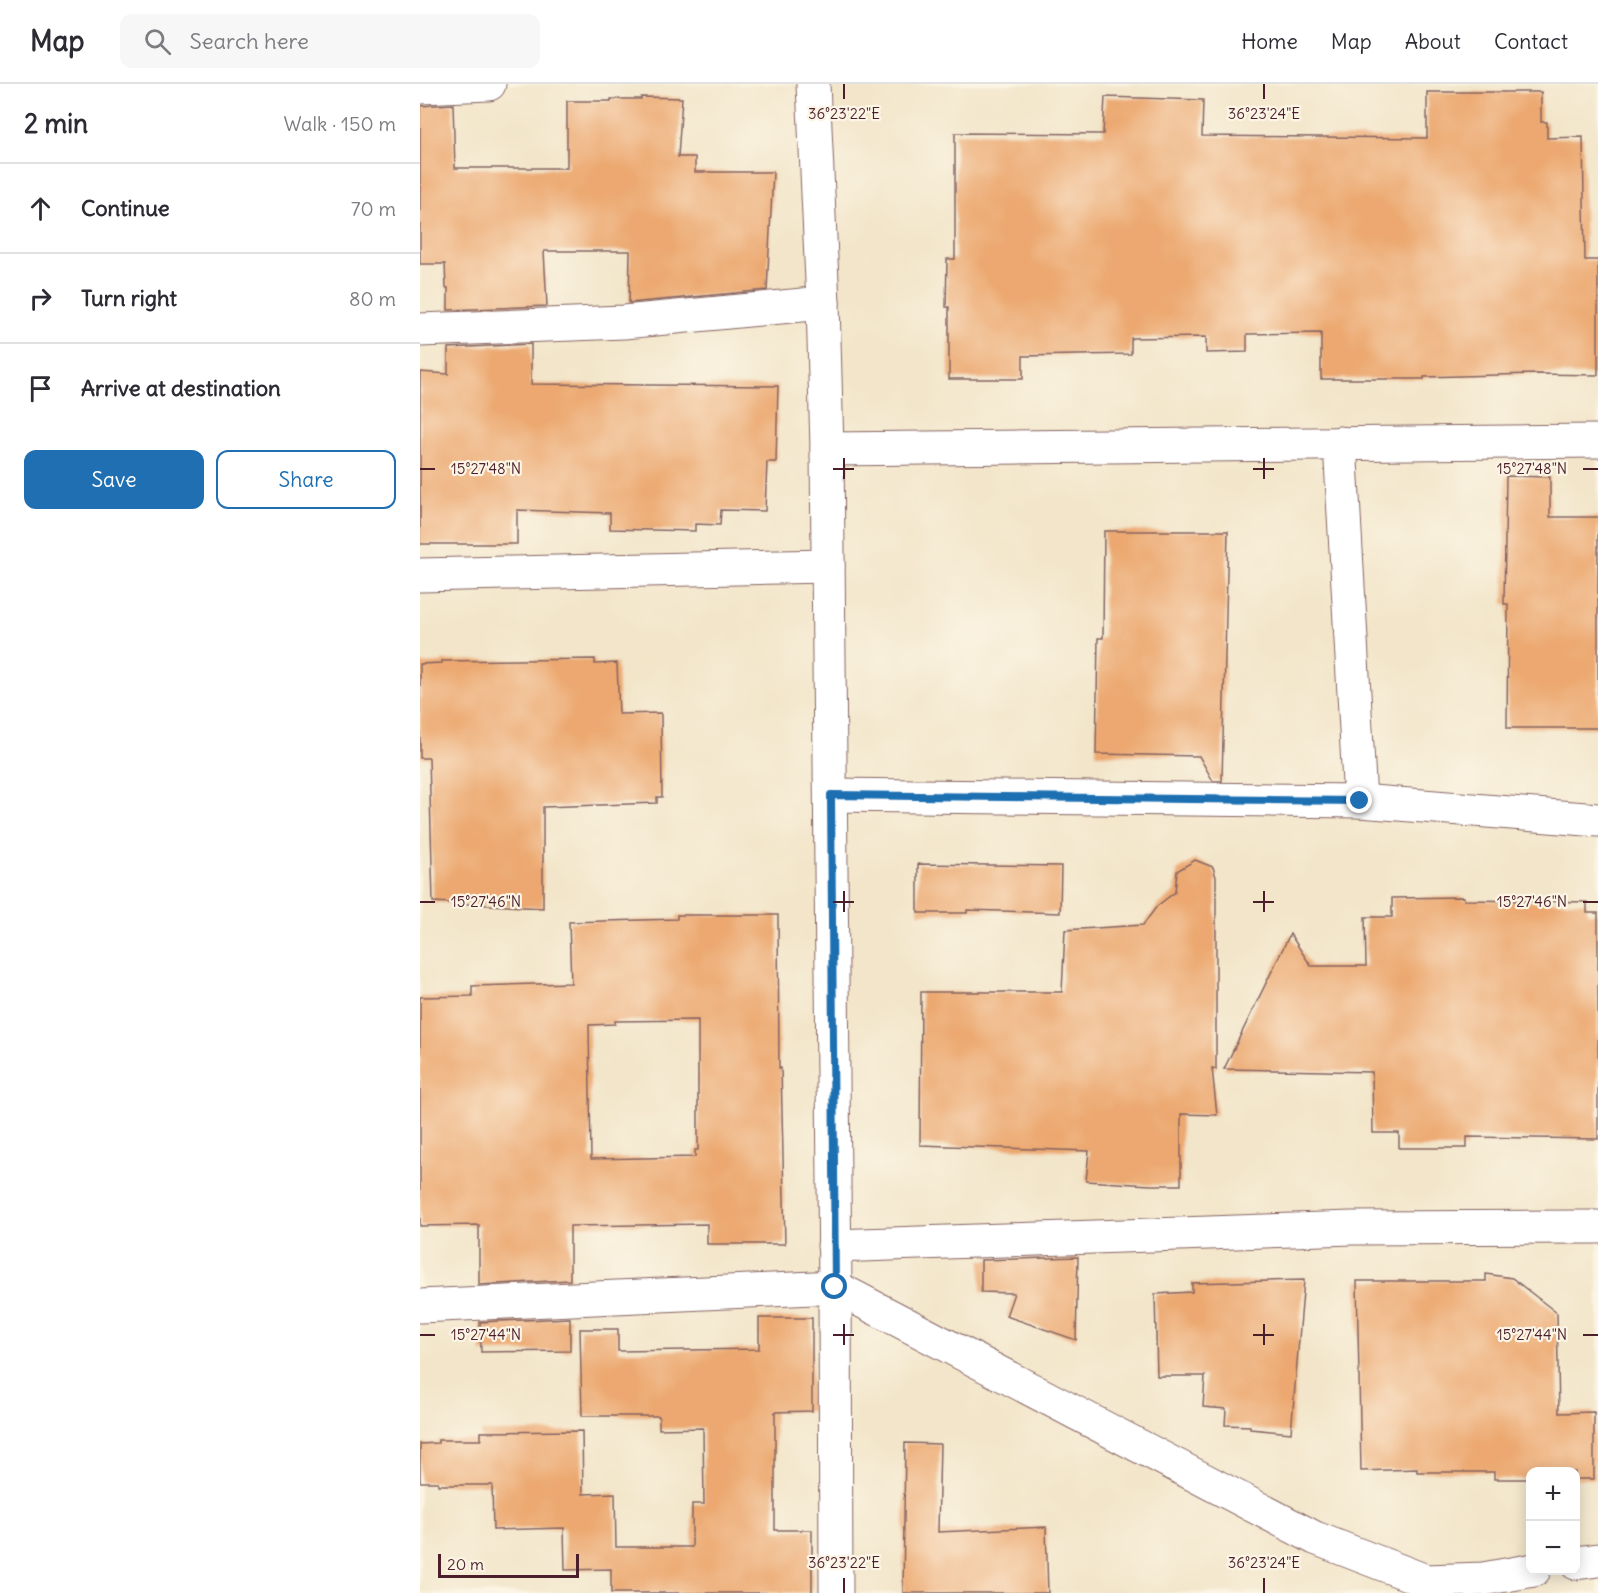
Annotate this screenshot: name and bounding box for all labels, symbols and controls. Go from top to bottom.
search box [120,14,540,68]
text: Map [30,23,84,59]
icon: search [141,25,174,58]
text: Search here [189,27,309,55]
text: Home [1241,28,1298,55]
text: Map [1331,28,1372,55]
text: About [1405,28,1461,55]
text: Contact [1494,28,1568,55]
text: 36°23'22"E [808,104,880,123]
text: 36°23'24"E [1228,104,1300,123]
text: 2 min [24,107,88,140]
text: Walk · 150 m [284,111,396,136]
icon: ahead [24,192,57,225]
text: Continue [81,194,170,222]
text: 70 m [351,196,396,221]
icon: right [24,282,57,315]
text: Turn right [81,284,177,312]
text: 80 m [349,286,396,311]
icon: arrive [24,372,57,405]
text: Arrive at destination [81,374,281,402]
button: Save [24,450,204,509]
button: Share [216,450,396,509]
text: 15°27'48"N [451,459,521,478]
text: 15°27'48"N [1497,459,1567,478]
route end [1346,787,1372,813]
text: 15°27'46"N [451,892,521,911]
text: 15°27'46"N [1497,892,1567,911]
route start [821,1273,847,1299]
text: 15°27'44"N [451,1325,521,1344]
text: 15°27'44"N [1497,1325,1567,1344]
map controls [1526,1467,1580,1575]
button: + [1526,1467,1580,1521]
button: − [1526,1521,1580,1575]
scale bar [438,1551,579,1578]
text: 36°23'22"E [808,1553,880,1572]
text: 36°23'24"E [1228,1553,1300,1572]
text: 20 m [447,1554,484,1574]

